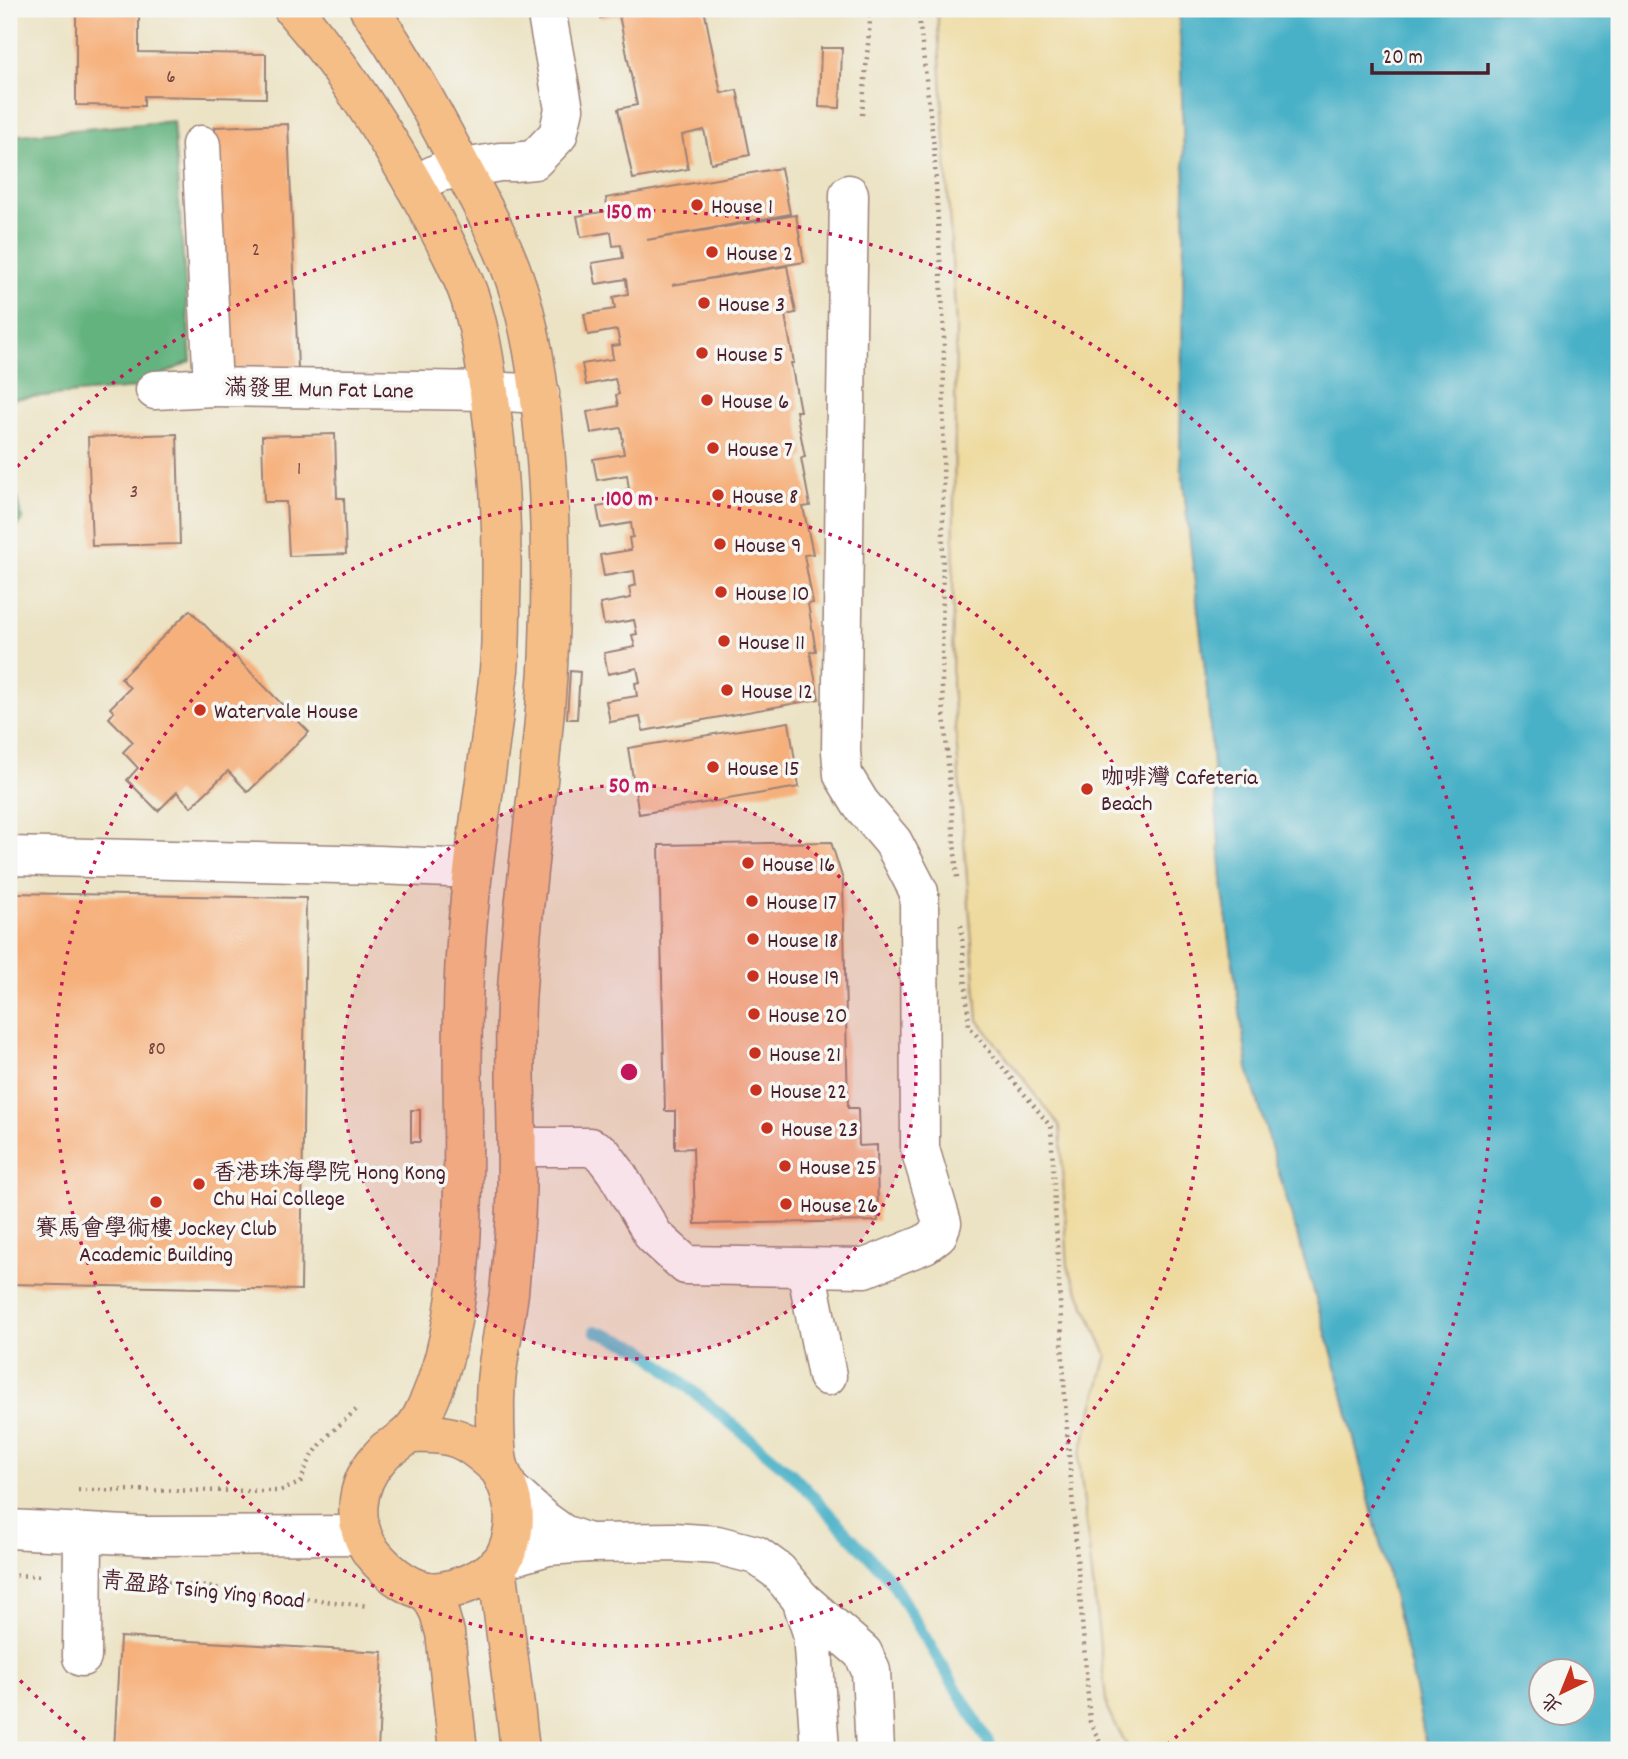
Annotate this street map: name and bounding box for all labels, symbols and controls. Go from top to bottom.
scale bar [1372,32,1488,76]
text: 20 m [1383,44,1423,74]
house number: 6 [166,65,176,92]
place label: House 1 [711,192,773,225]
marker: House 1 [689,197,705,213]
text: 150 m [606,199,652,229]
house number: 2 [252,238,260,265]
place label: House 2 [726,239,793,272]
marker: House 2 [704,244,720,260]
place label: House 3 [718,290,785,323]
marker: House 3 [696,295,712,311]
place label: House 5 [716,340,784,373]
marker: House 5 [694,345,710,361]
street label: 滿發里 Mun Fat Lane [224,373,414,410]
place label: House 6 [721,387,789,420]
marker: House 6 [699,392,715,408]
place label: House 7 [727,435,793,468]
marker: House 7 [705,440,721,456]
house number: 1 [297,457,301,484]
house number: 3 [130,480,138,507]
place label: House 8 [732,482,798,515]
text: 100 m [606,486,652,516]
marker: House 8 [710,487,726,503]
place label: House 9 [734,531,802,564]
marker: House 9 [712,536,728,552]
place label: House 10 [735,579,810,612]
marker: House 10 [713,584,729,600]
place label: House 11 [738,628,805,661]
marker: House 11 [716,633,732,649]
place label: House 12 [741,677,813,710]
marker: House 12 [719,682,735,698]
place label: Watervale House [214,697,358,730]
marker: Watervale House [192,702,208,718]
place label: House 15 [727,754,800,787]
marker: House 15 [705,759,721,775]
place label: 咖啡灣 Cafeteria Beach [1101,763,1259,822]
text: 50 m [609,773,649,803]
marker: 咖啡灣 Cafeteria Beach [1079,781,1095,797]
place label: House 16 [762,850,835,883]
marker: House 16 [740,855,756,871]
place label: House 17 [766,888,837,921]
marker: House 17 [744,893,760,909]
place label: House 18 [767,926,838,959]
marker: House 18 [745,931,761,947]
place label: House 19 [767,963,840,996]
marker: House 19 [745,968,761,984]
place label: House 20 [768,1001,848,1034]
marker: House 20 [746,1006,762,1022]
house number: 80 [148,1037,166,1064]
place label: House 21 [769,1040,841,1073]
marker: House 21 [747,1045,763,1061]
centre of rings [617,1060,641,1084]
place label: House 22 [770,1077,847,1110]
marker: House 22 [748,1082,764,1098]
place label: House 23 [781,1115,858,1148]
marker: House 23 [759,1120,775,1136]
place label: House 25 [799,1153,877,1186]
place label: 香港珠海學院 Hong Kong Chu Hai College [213,1158,446,1217]
marker: House 25 [777,1158,793,1174]
marker: 香港珠海學院 Hong Kong Chu Hai College [191,1176,207,1192]
place label: House 26 [800,1191,878,1224]
marker: 賽馬會學術樓 Jockey Club Academic Building [148,1194,164,1210]
marker: House 26 [778,1196,794,1212]
place label: 賽馬會學術樓 Jockey Club Academic Building [35,1214,277,1273]
street label: 青盈路 Tsing Ying Road [99,1565,306,1620]
north arrow [1526,1658,1596,1728]
text: 北 [1537,1686,1569,1718]

